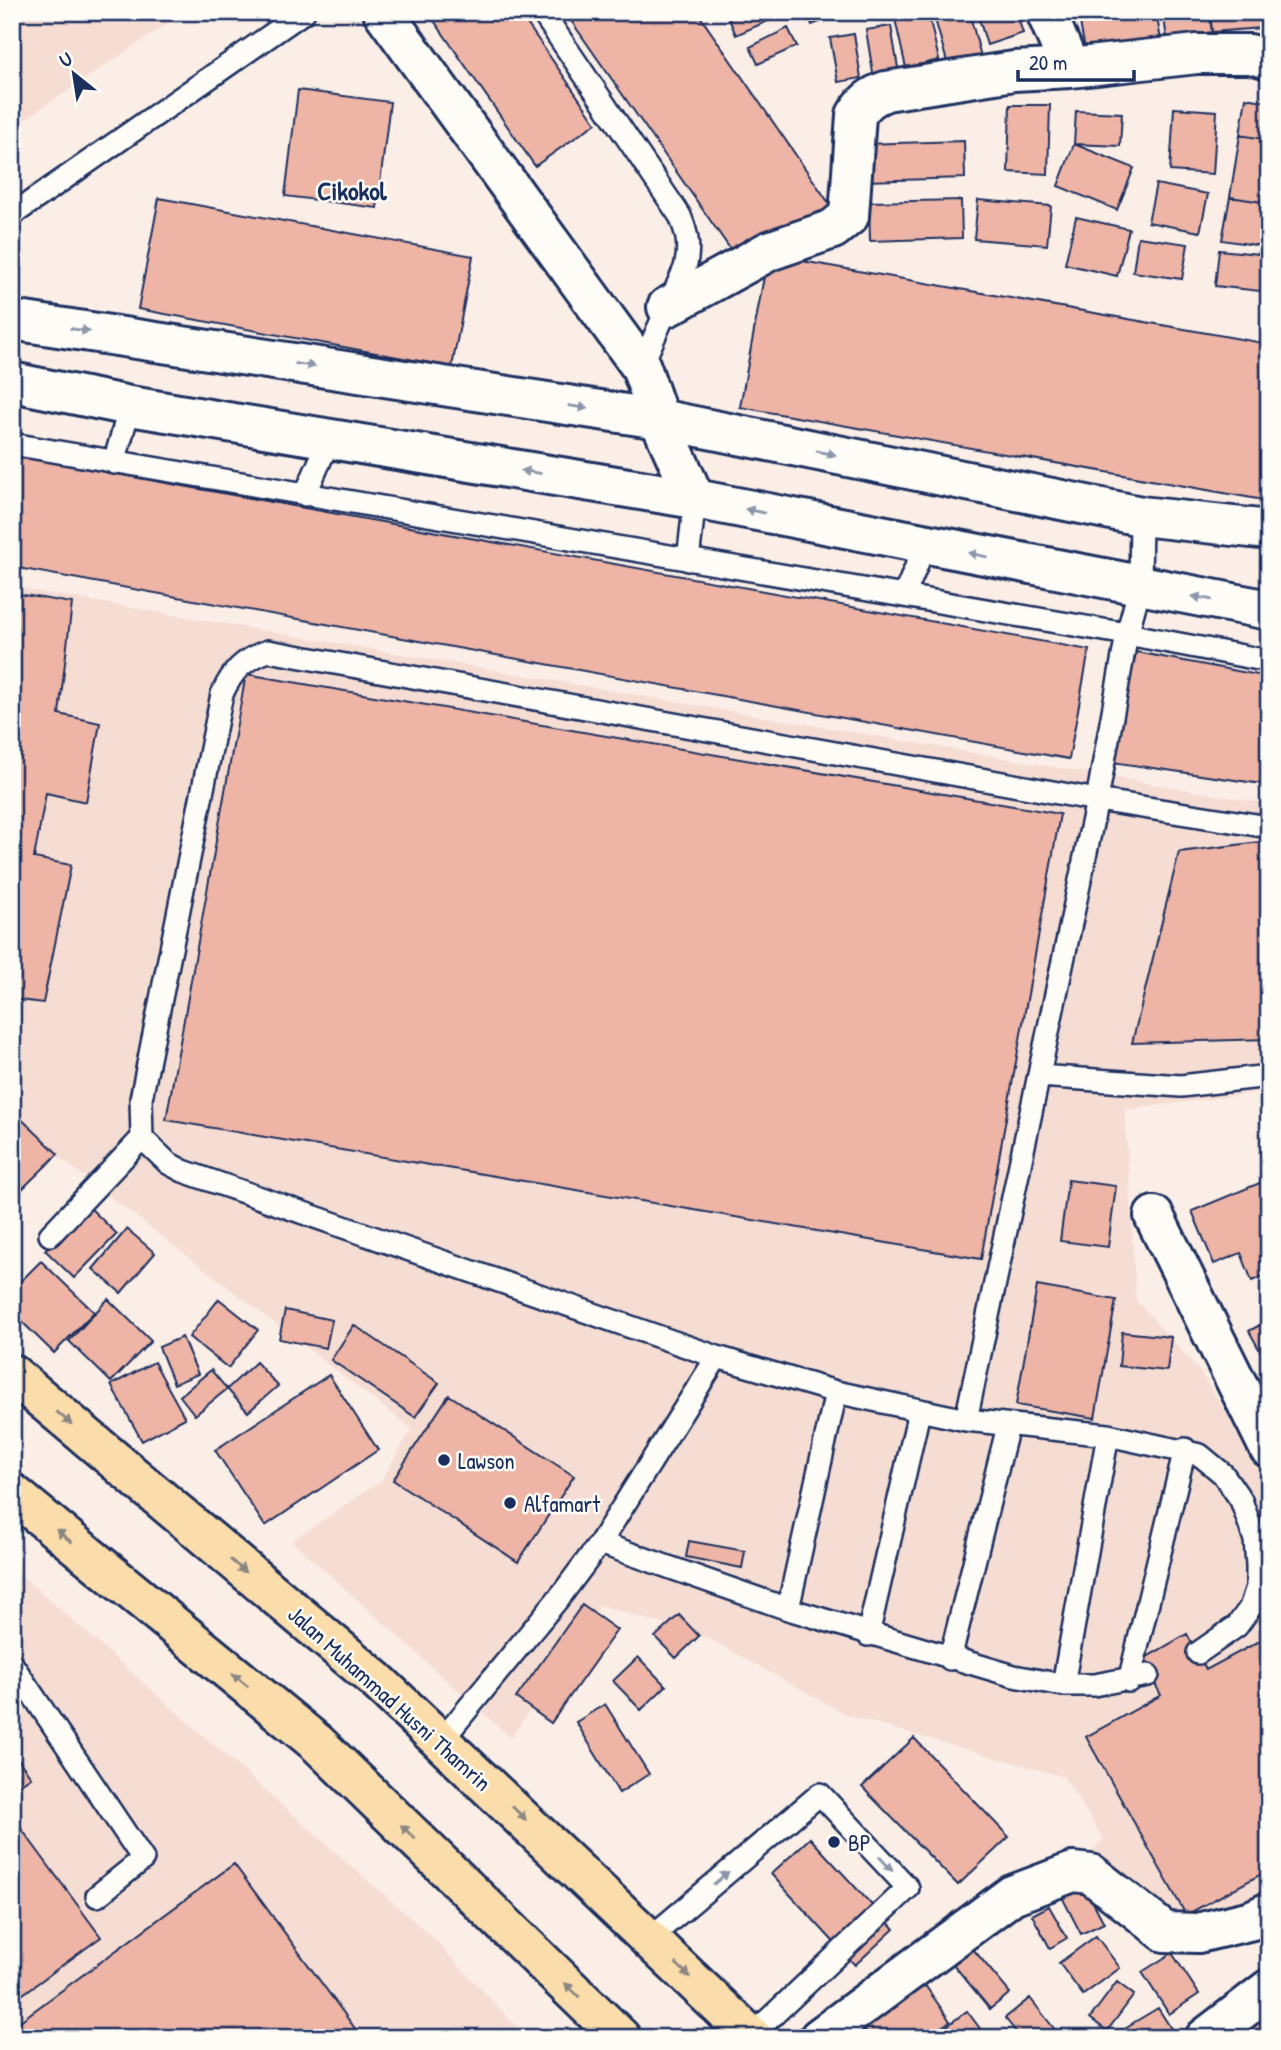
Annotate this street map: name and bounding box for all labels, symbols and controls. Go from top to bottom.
north arrow [38,38,108,108]
scale bar [1018,38,1134,82]
text: U [54,45,77,73]
text: 20 m [1029,48,1067,77]
district label: Cikokol [317,173,388,208]
one-way arrow [69,325,91,336]
one-way arrow [294,360,316,371]
one-way arrow [567,402,589,413]
one-way arrow [815,447,837,458]
one-way arrow [520,466,542,477]
one-way arrow [744,505,766,516]
one-way arrow [967,550,989,561]
one-way arrow [1190,592,1212,603]
one-way arrow [55,1411,73,1426]
place label: Lawson [458,1445,515,1476]
marker: Lawson [436,1452,452,1468]
place label: Alfamart [524,1488,601,1519]
marker: Alfamart [502,1495,518,1511]
one-way arrow [55,1528,73,1543]
one-way arrow [228,1558,246,1573]
street label: Jalan Muhammad Husni Thamrin [282,1598,498,1798]
one-way arrow [231,1673,248,1688]
one-way arrow [510,1805,527,1821]
one-way arrow [400,1824,417,1841]
place label: BP [848,1827,871,1858]
marker: BP [826,1834,842,1850]
one-way arrow [878,1856,895,1873]
one-way arrow [712,1871,729,1886]
one-way arrow [674,1962,691,1978]
one-way arrow [564,1983,581,1999]

